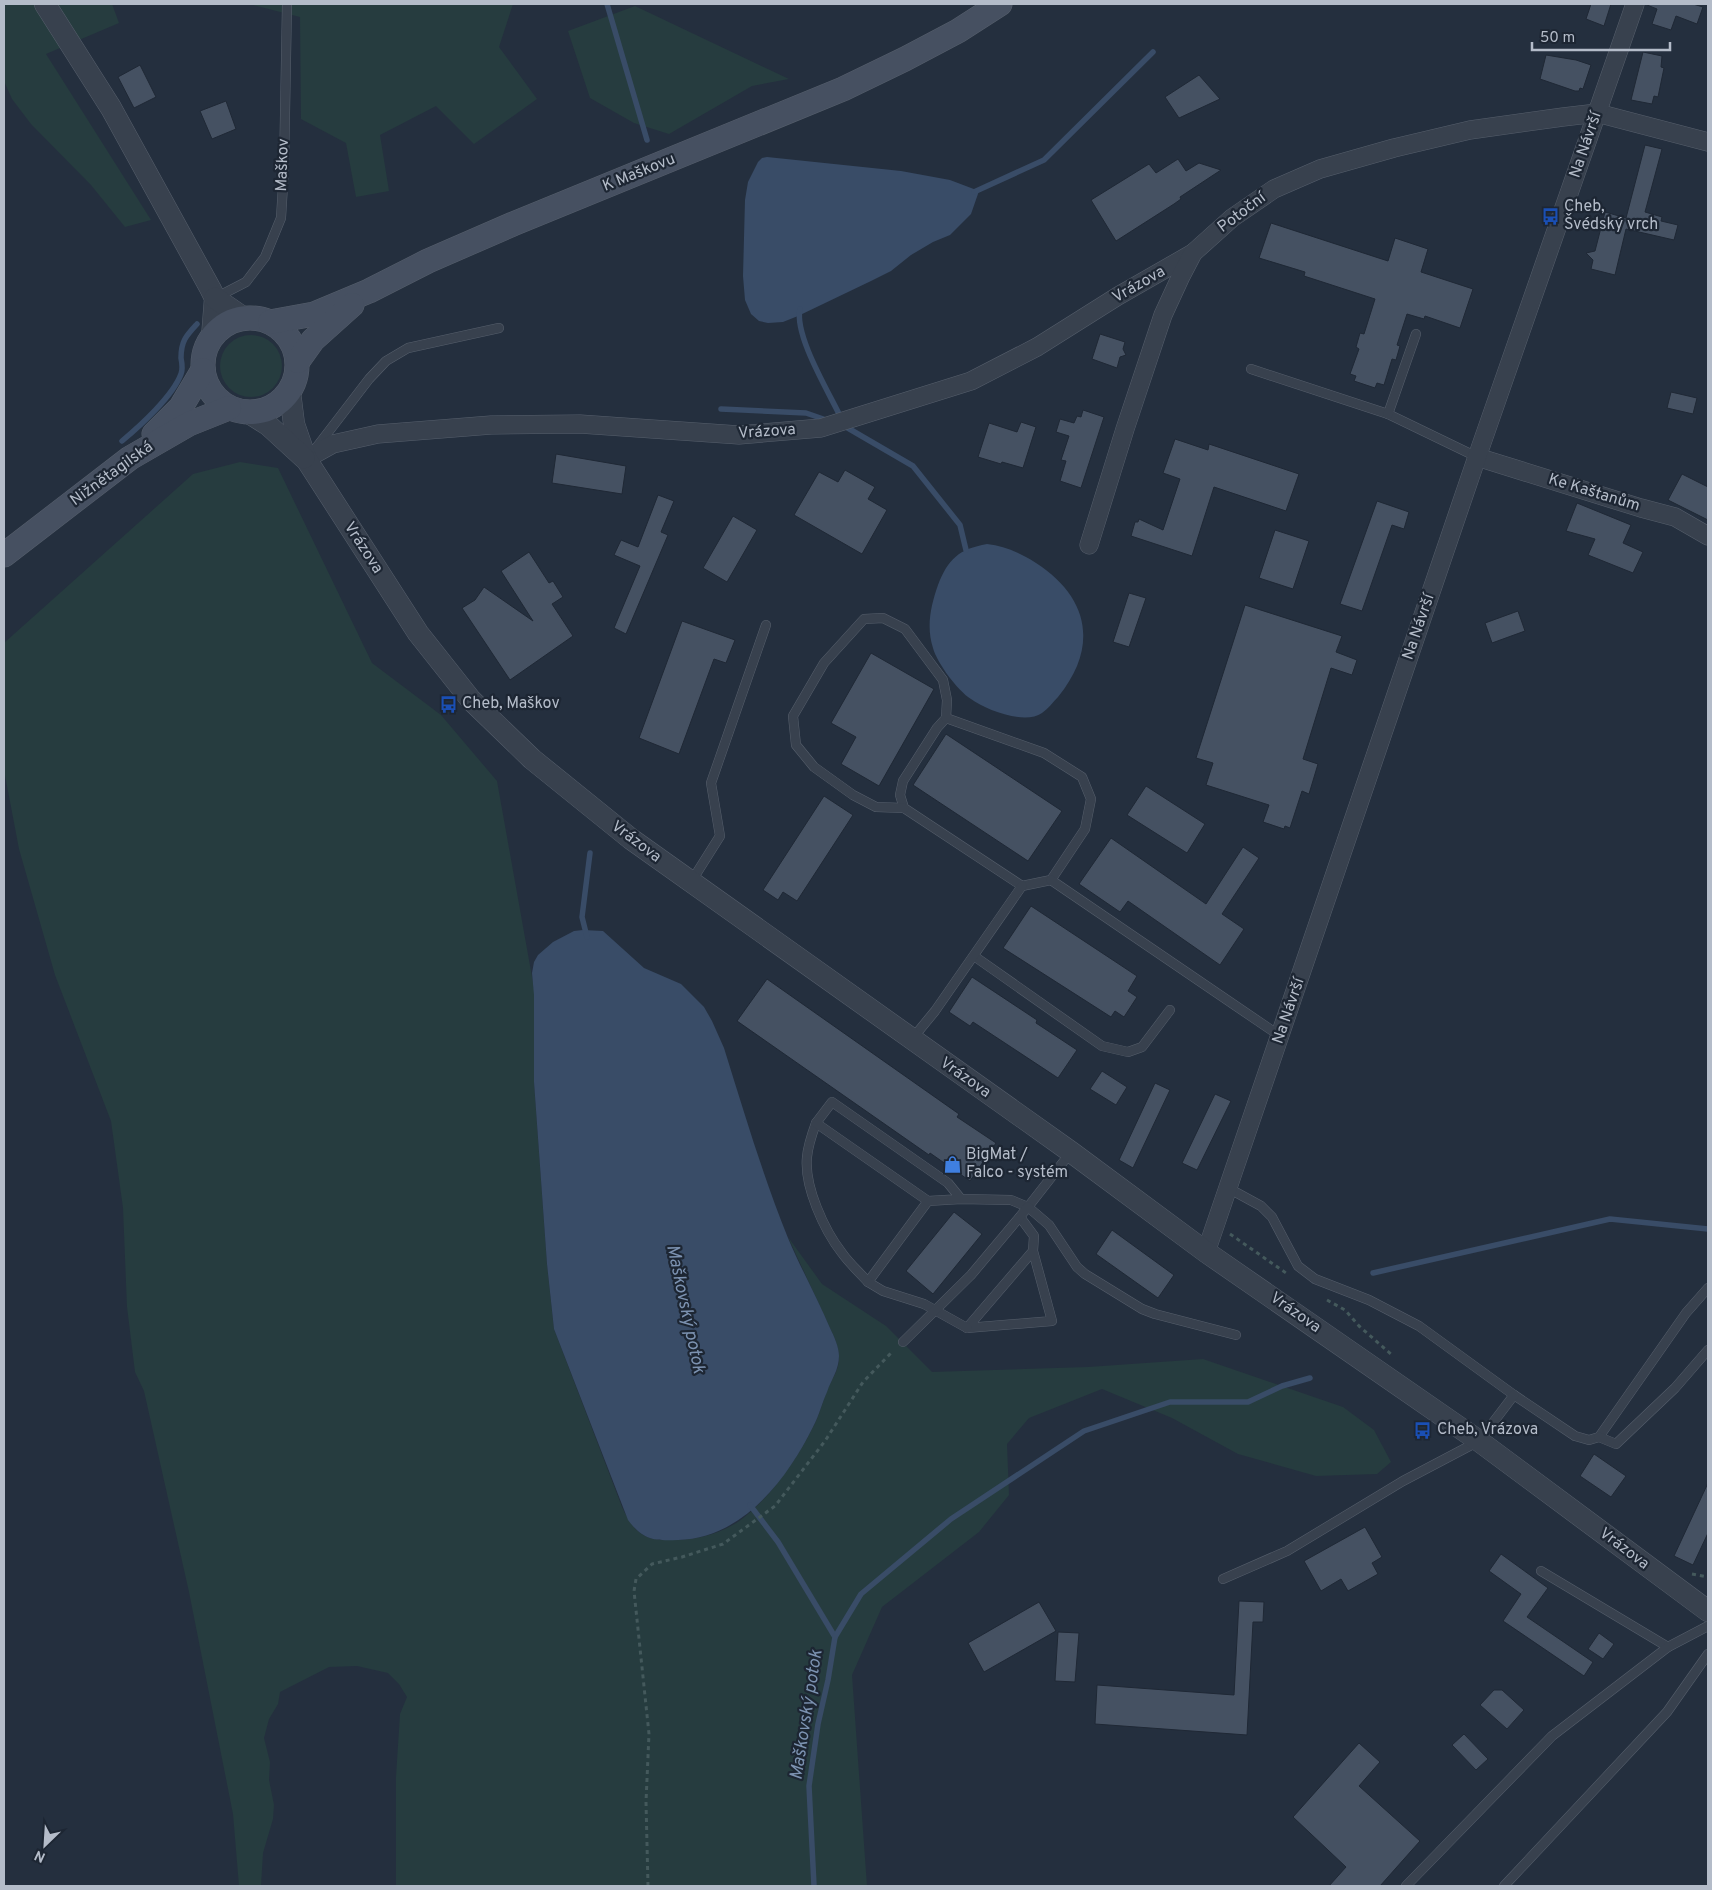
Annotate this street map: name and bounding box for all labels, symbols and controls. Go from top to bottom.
scale bar [1532,20,1670,52]
text: 50 m [1540,29,1575,48]
street label: Na Návrší [1565,108,1607,181]
street label: Maškov [272,138,294,192]
street label: K Maškovu [600,149,678,197]
street label: Potoční [1214,187,1272,238]
place label: Cheb, Švédský vrch [1564,197,1658,235]
bus stop icon: Cheb, Švédský vrch [1540,206,1560,226]
street label: Vrázova [1109,262,1169,308]
street label: Vrázova [738,420,796,444]
street label: Nižnětagilská [67,437,157,511]
street label: Ke Kaštanům [1546,470,1642,516]
street label: Vrázova [339,518,387,578]
street label: Na Návrší [1398,590,1440,663]
bus stop icon: Cheb, Maškov [438,694,458,714]
place label: Cheb, Maškov [462,694,560,714]
street label: Vrázova [607,817,665,867]
street label: Na Návrší [1268,974,1310,1047]
street label: Vrázova [936,1053,994,1103]
place label: BigMat / Falco - systém [966,1145,1068,1183]
shop icon: BigMat / Falco - systém [942,1154,962,1174]
water label: Maškovský potok [660,1242,710,1377]
street label: Vrázova [1266,1288,1324,1338]
bus stop icon: Cheb, Vrázova [1413,1420,1433,1440]
place label: Cheb, Vrázova [1437,1420,1538,1440]
street label: Vrázova [1595,1524,1653,1574]
water label: Maškovský potok [785,1647,829,1782]
north arrow [20,1820,70,1870]
text: N [32,1846,48,1865]

